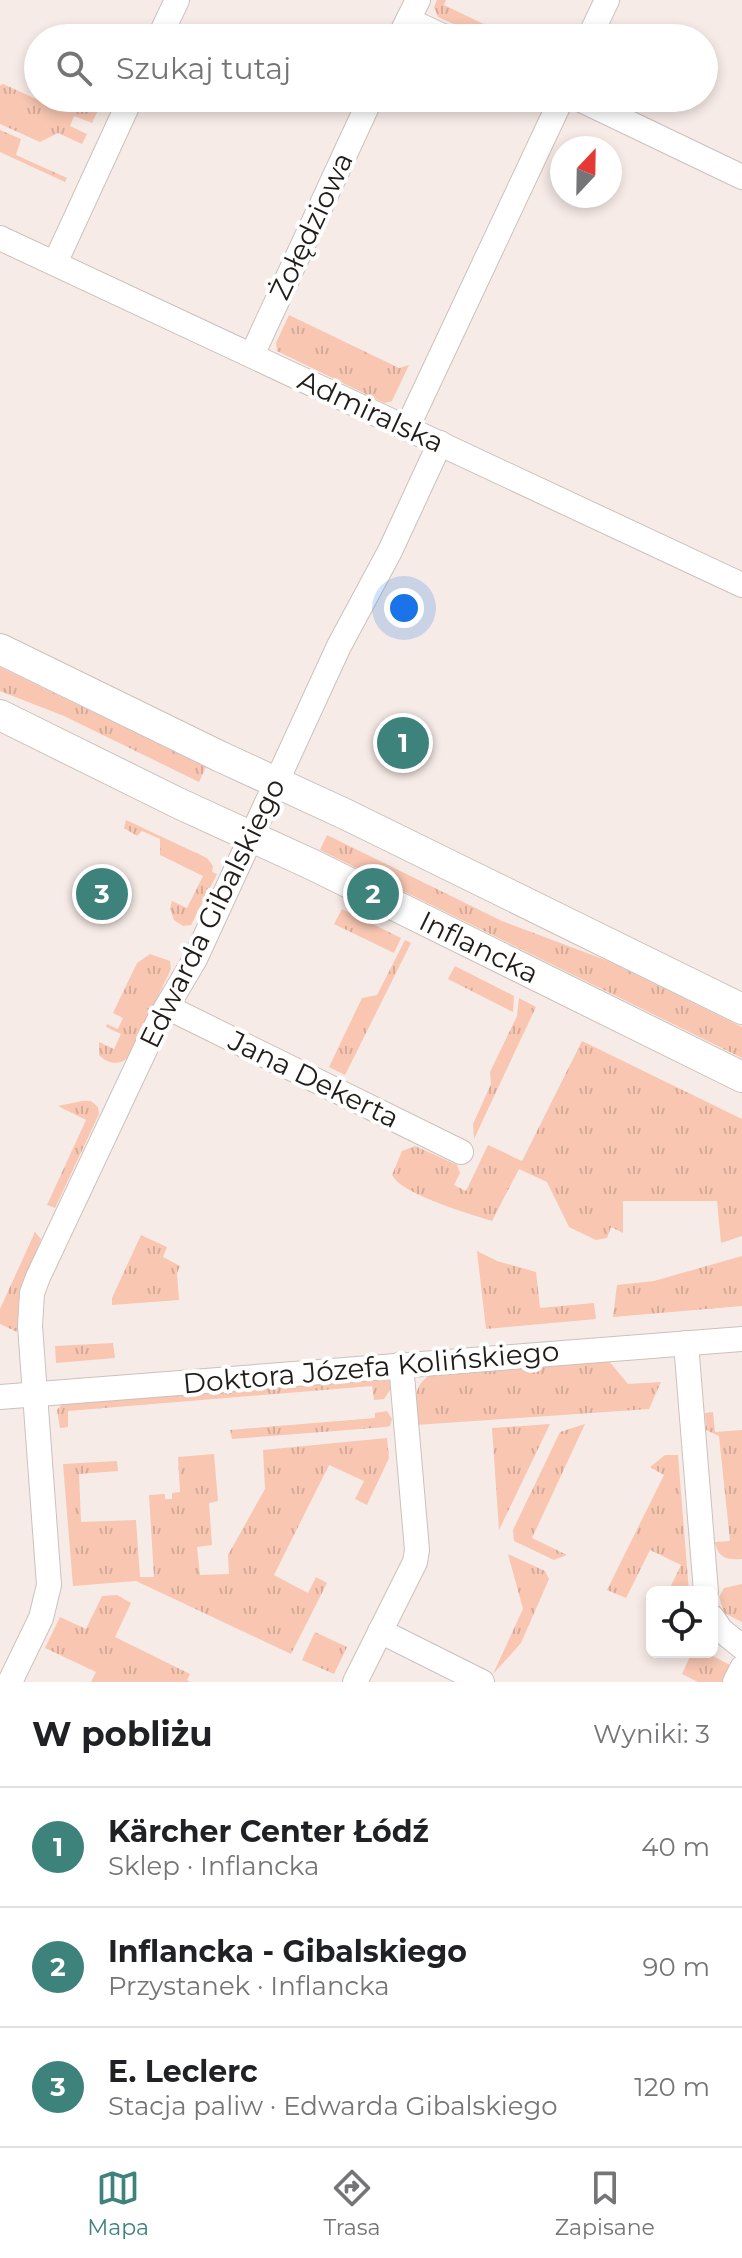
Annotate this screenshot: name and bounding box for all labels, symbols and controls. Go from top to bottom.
search box [24,24,718,112]
icon: search [52,46,96,90]
text: Szukaj tutaj [116,50,291,87]
north arrow [550,136,622,208]
street label: Żołędziowa [262,147,360,305]
street label: Admiralska [293,362,449,460]
your location [384,588,424,628]
pin: 1 [377,713,429,773]
street label: Edwarda Gibalskiego [132,773,292,1053]
pin: 3 [76,864,128,924]
pin: 2 [347,864,399,924]
street label: Inflancka [414,904,544,990]
street label: Jana Dekerta [222,1023,405,1135]
street label: Doktora Józefa Kolińskiego [181,1334,561,1400]
map controls [646,1586,718,1658]
button: locate [646,1586,718,1658]
text: W pobliżu [32,1713,213,1755]
text: Wyniki: 3 [593,1718,710,1750]
text: Kärcher Center Łódź [108,1813,429,1850]
text: 1 [53,1831,63,1863]
text: 40 m [641,1831,710,1863]
text: Sklep · Inflancka [108,1850,319,1882]
text: Inflancka - Gibalskiego [108,1933,467,1970]
text: 2 [50,1951,66,1983]
text: 90 m [643,1951,710,1983]
text: Przystanek · Inflancka [108,1970,390,2002]
text: E. Leclerc [108,2053,258,2090]
text: 3 [50,2071,66,2103]
text: 120 m [634,2071,710,2103]
text: Stacja paliw · Edwarda Gibalskiego [108,2090,558,2122]
tab: Mapa [87,2166,149,2241]
tab: Trasa [323,2166,380,2241]
tab: Zapisane [555,2166,655,2241]

